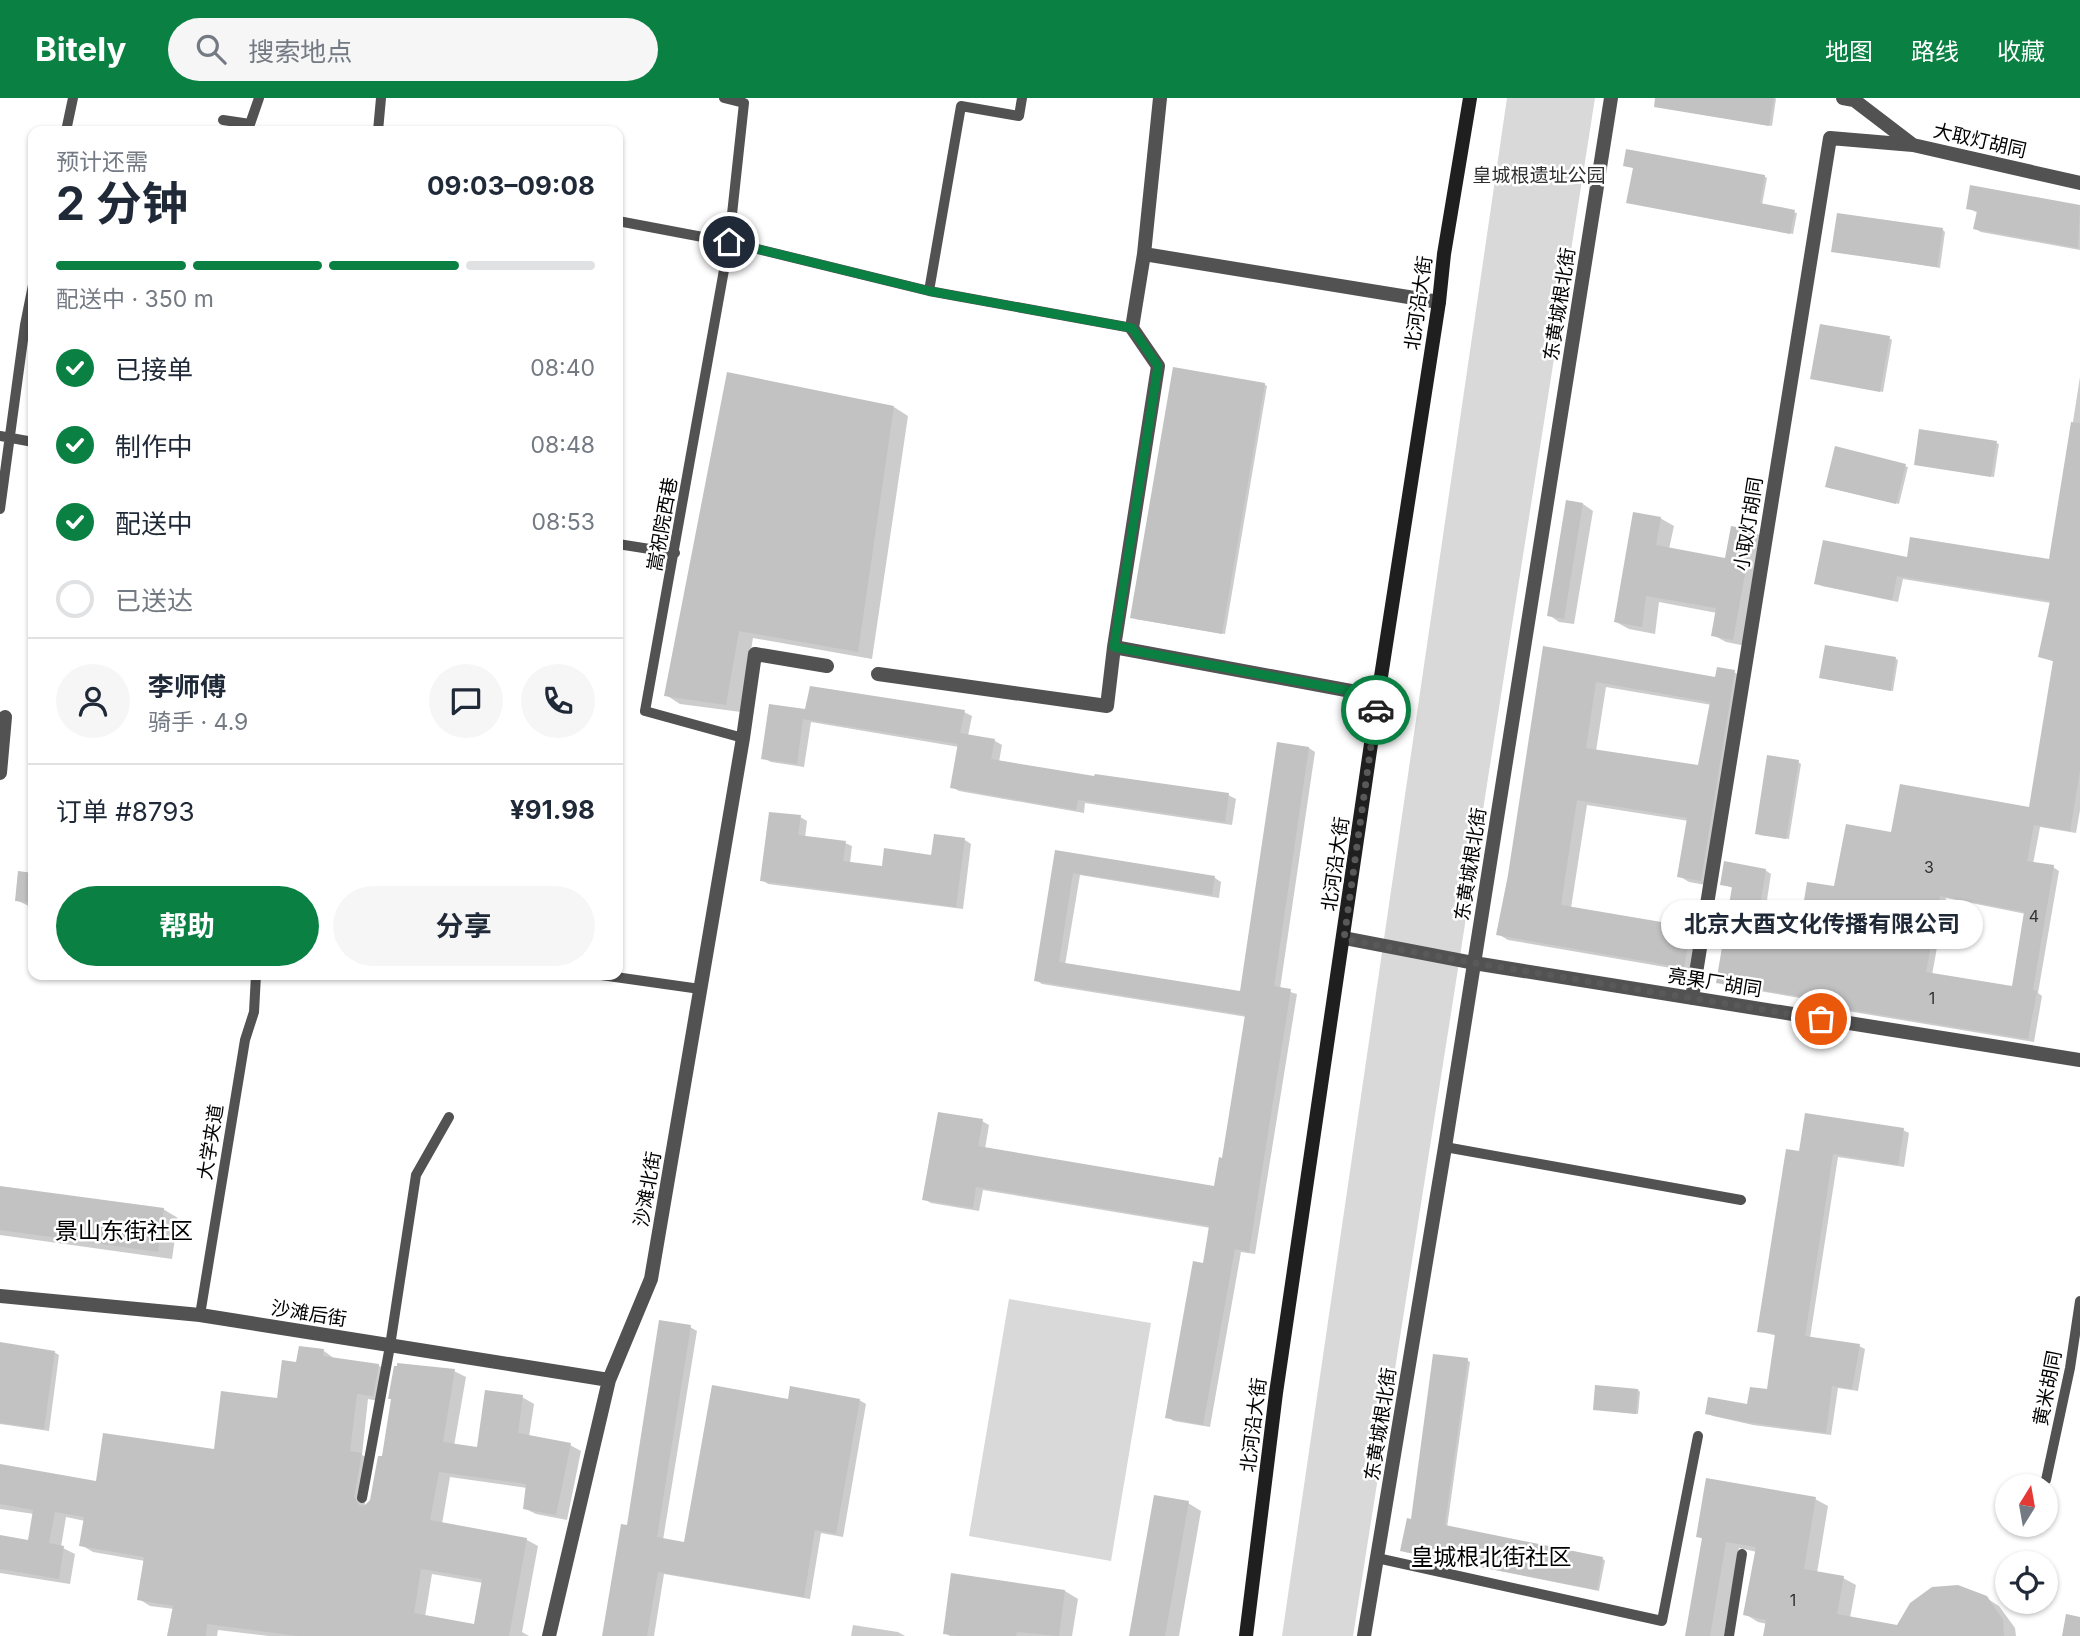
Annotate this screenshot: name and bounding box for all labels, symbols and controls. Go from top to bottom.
search box [168,18,658,81]
text: Bitely [35,29,126,69]
icon: search [192,30,230,68]
text: 搜索地点 [248,36,352,67]
text: 地图 [1825,37,1873,66]
text: 路线 [1911,37,1959,66]
text: 收藏 [1997,37,2045,66]
street label: 大取灯胡同 [1931,119,2029,162]
text: 预计还需 [56,148,148,176]
park label: 皇城根遗址公园 [1472,164,1606,187]
text: 09:03–09:08 [427,170,595,201]
text: 2 分钟 [56,175,188,231]
pin [699,212,759,272]
icon: home [710,223,748,261]
street label: 东黄城根北街 [1539,246,1580,362]
street label: 北河沿大街 [1400,254,1436,352]
text: 配送中 · 350 m [56,285,214,313]
icon: check [56,349,94,387]
text: 已接单 [115,354,193,385]
text: 08:40 [530,354,595,382]
icon: check [56,426,94,464]
text: 制作中 [115,431,193,462]
text: 08:48 [531,431,595,459]
street label: 嵩祝院西巷 [643,475,682,573]
street label: 小取灯胡同 [1730,475,1767,573]
icon: check [56,503,94,541]
text: 配送中 [115,508,193,539]
text: 08:53 [531,508,595,536]
text: 已送达 [115,585,193,616]
button: person [56,664,130,738]
button: chat [429,664,503,738]
button: phone [521,664,595,738]
text: 李师傅 [148,671,226,702]
courier [1341,675,1411,745]
icon: car [1357,691,1395,729]
text: 骑手 · 4.9 [148,708,248,736]
text: ¥91.98 [510,794,595,825]
text: 订单 #8793 [56,796,195,827]
street label: 东黄城根北街 [1450,806,1491,922]
street label: 北河沿大街 [1317,815,1353,913]
house number: 3 [1924,857,1934,877]
button: 帮助 [56,886,319,966]
button: 分享 [333,886,595,966]
callout: 北京大酉文化传播有限公司 [1660,900,1982,949]
house number: 4 [2029,906,2039,926]
text: 北京大酉文化传播有限公司 [1684,910,1960,938]
street label: 亮果厂胡同 [1666,964,1764,1001]
house number: 1 [1929,988,1935,1008]
pin [1791,989,1851,1049]
icon: bag [1802,1000,1840,1038]
street label: 大学夹道 [193,1103,228,1181]
street label: 沙滩北街 [630,1150,665,1229]
district label: 景山东街社区 [55,1217,193,1245]
street label: 沙滩后街 [270,1296,348,1331]
street label: 黄米胡同 [2029,1349,2066,1428]
street label: 东黄城根北街 [1360,1366,1401,1482]
street label: 北河沿大街 [1236,1377,1271,1474]
north arrow [1995,1474,2058,1536]
map controls [1995,1474,2058,1614]
district label: 皇城根北街社区 [1411,1543,1572,1571]
button: locate [1995,1551,2058,1614]
house number: 1 [1790,1590,1796,1610]

